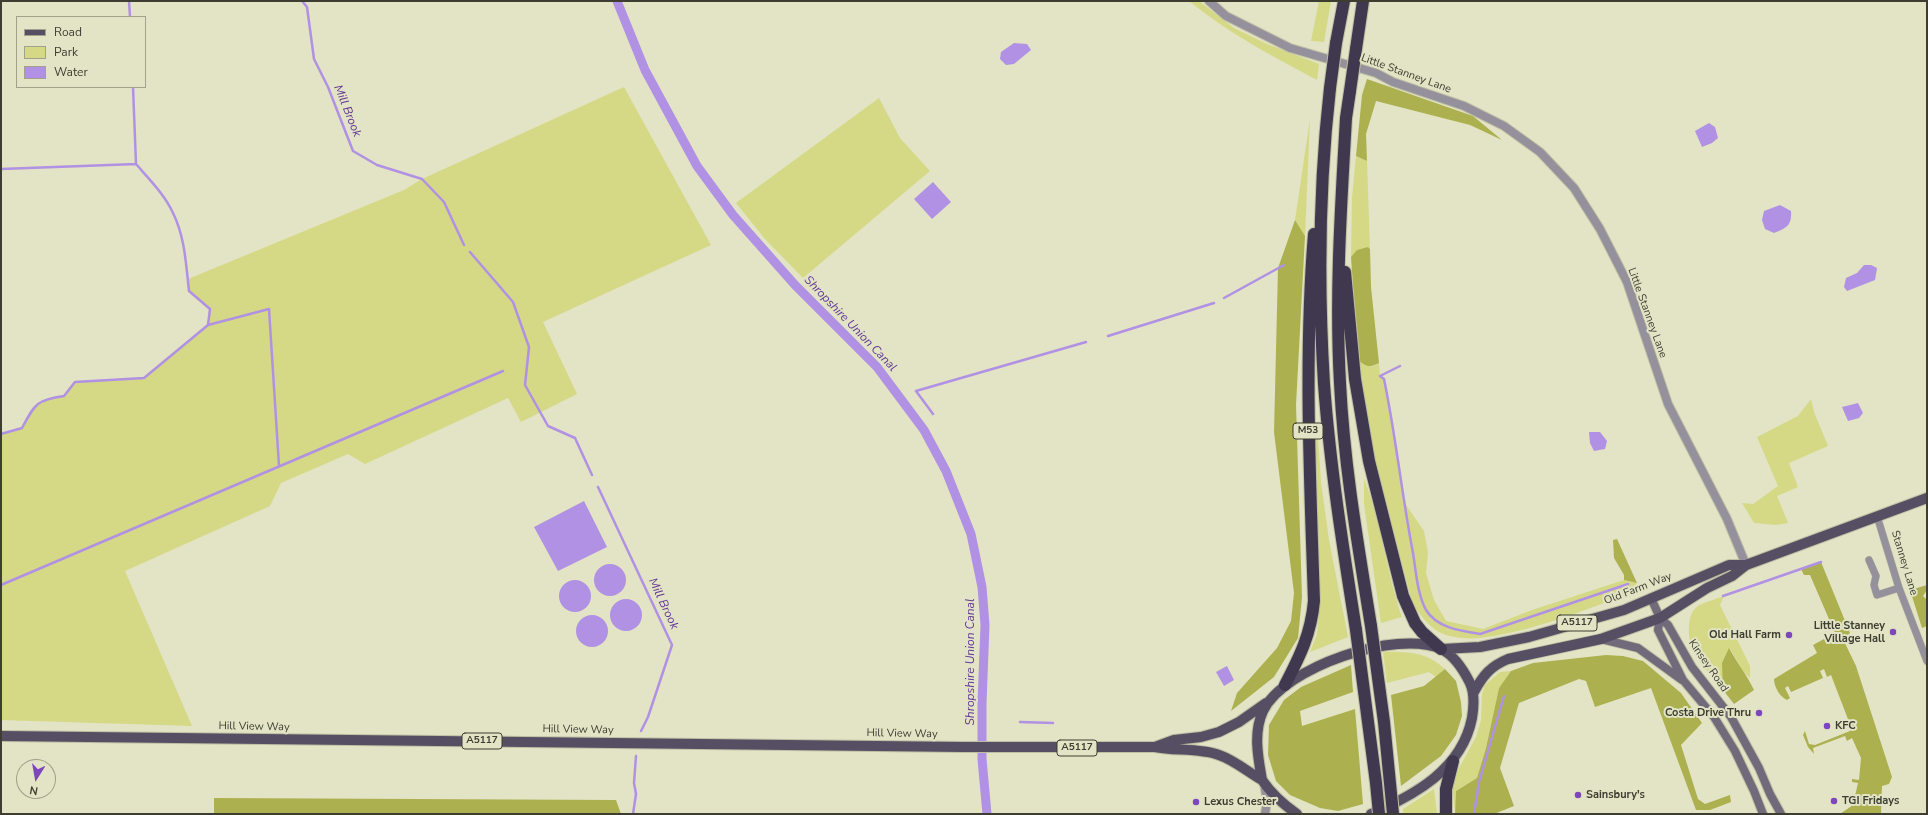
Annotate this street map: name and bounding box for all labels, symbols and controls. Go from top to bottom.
legend [16,16,146,88]
text: Road [54,24,82,40]
text: Park [54,44,78,60]
street label: Little Stanney Lane [1359,52,1453,96]
text: Water [54,64,88,80]
water label: Mill Brook [330,83,364,139]
street label: Little Stanney Lane [1625,266,1669,360]
water label: Shropshire Union Canal [801,273,899,375]
road number: M53 [1293,423,1323,439]
street label: Stanney Lane [1888,529,1920,597]
street label: Old Farm Way [1602,570,1674,608]
water label: Mill Brook [645,576,681,632]
water label: Shropshire Union Canal [964,598,978,726]
road number: A5117 [1557,615,1597,631]
place label: Little Stanney Village Hall [1814,619,1885,645]
marker: Little Stanney Village Hall [1888,627,1898,637]
place label: Old Hall Farm [1709,628,1781,642]
marker: Old Hall Farm [1784,630,1794,640]
street label: Kinsey Road [1685,637,1731,695]
place label: Costa Drive Thru [1665,706,1751,720]
marker: Costa Drive Thru [1754,708,1764,718]
place label: KFC [1835,719,1856,733]
street label: Hill View Way [218,720,290,734]
marker: KFC [1822,721,1832,731]
street label: Hill View Way [542,723,614,737]
street label: Hill View Way [866,727,938,741]
road number: A5117 [462,733,502,749]
road number: A5117 [1057,740,1097,756]
north arrow [16,759,56,799]
text: N [28,782,39,798]
place label: Sainsbury's [1586,788,1645,802]
marker: Sainsbury's [1573,790,1583,800]
place label: TGI Fridays [1842,794,1899,808]
place label: Lexus Chester [1204,795,1276,809]
marker: TGI Fridays [1829,796,1839,806]
marker: Lexus Chester [1191,797,1201,807]

